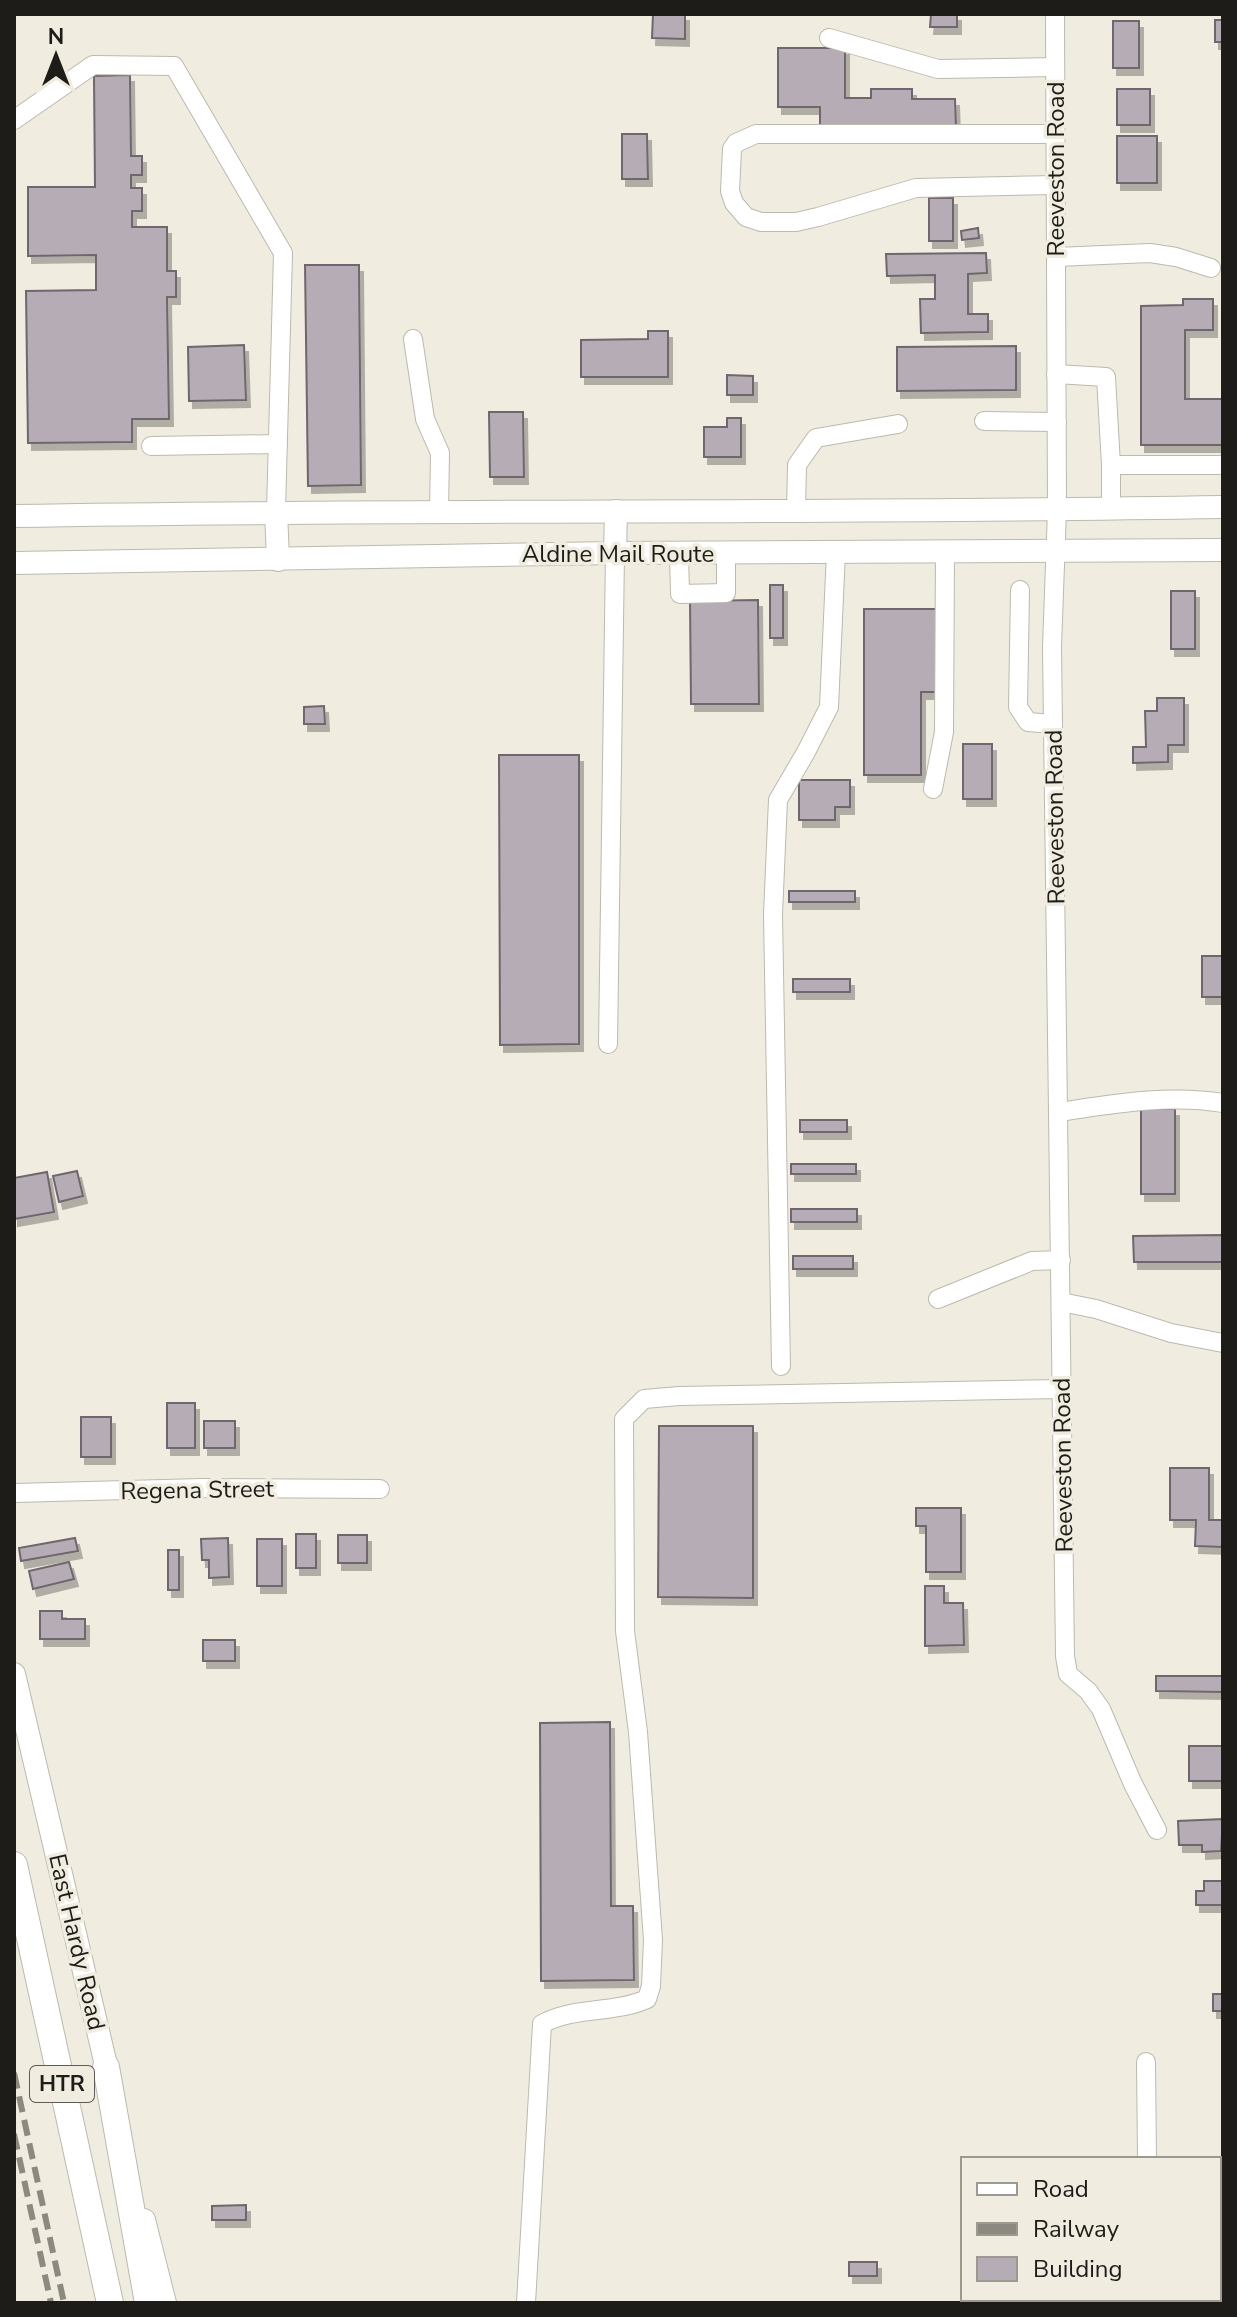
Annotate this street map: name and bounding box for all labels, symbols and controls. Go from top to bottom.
north arrow [16,16,96,96]
text: N [48,22,64,52]
street label: Reeveston Road [1040,82,1072,256]
street label: Aldine Mail Route [522,538,714,570]
street label: Reeveston Road [1037,729,1073,905]
street label: Reeveston Road [1045,1377,1081,1553]
street label: Regena Street [120,1473,275,1507]
street label: East Hardy Road [41,1851,113,2033]
road number: HTR [30,2066,94,2102]
legend [961,2157,1221,2301]
text: Road [1033,2173,1089,2205]
text: Railway [1033,2213,1120,2245]
text: Building [1033,2253,1123,2285]

